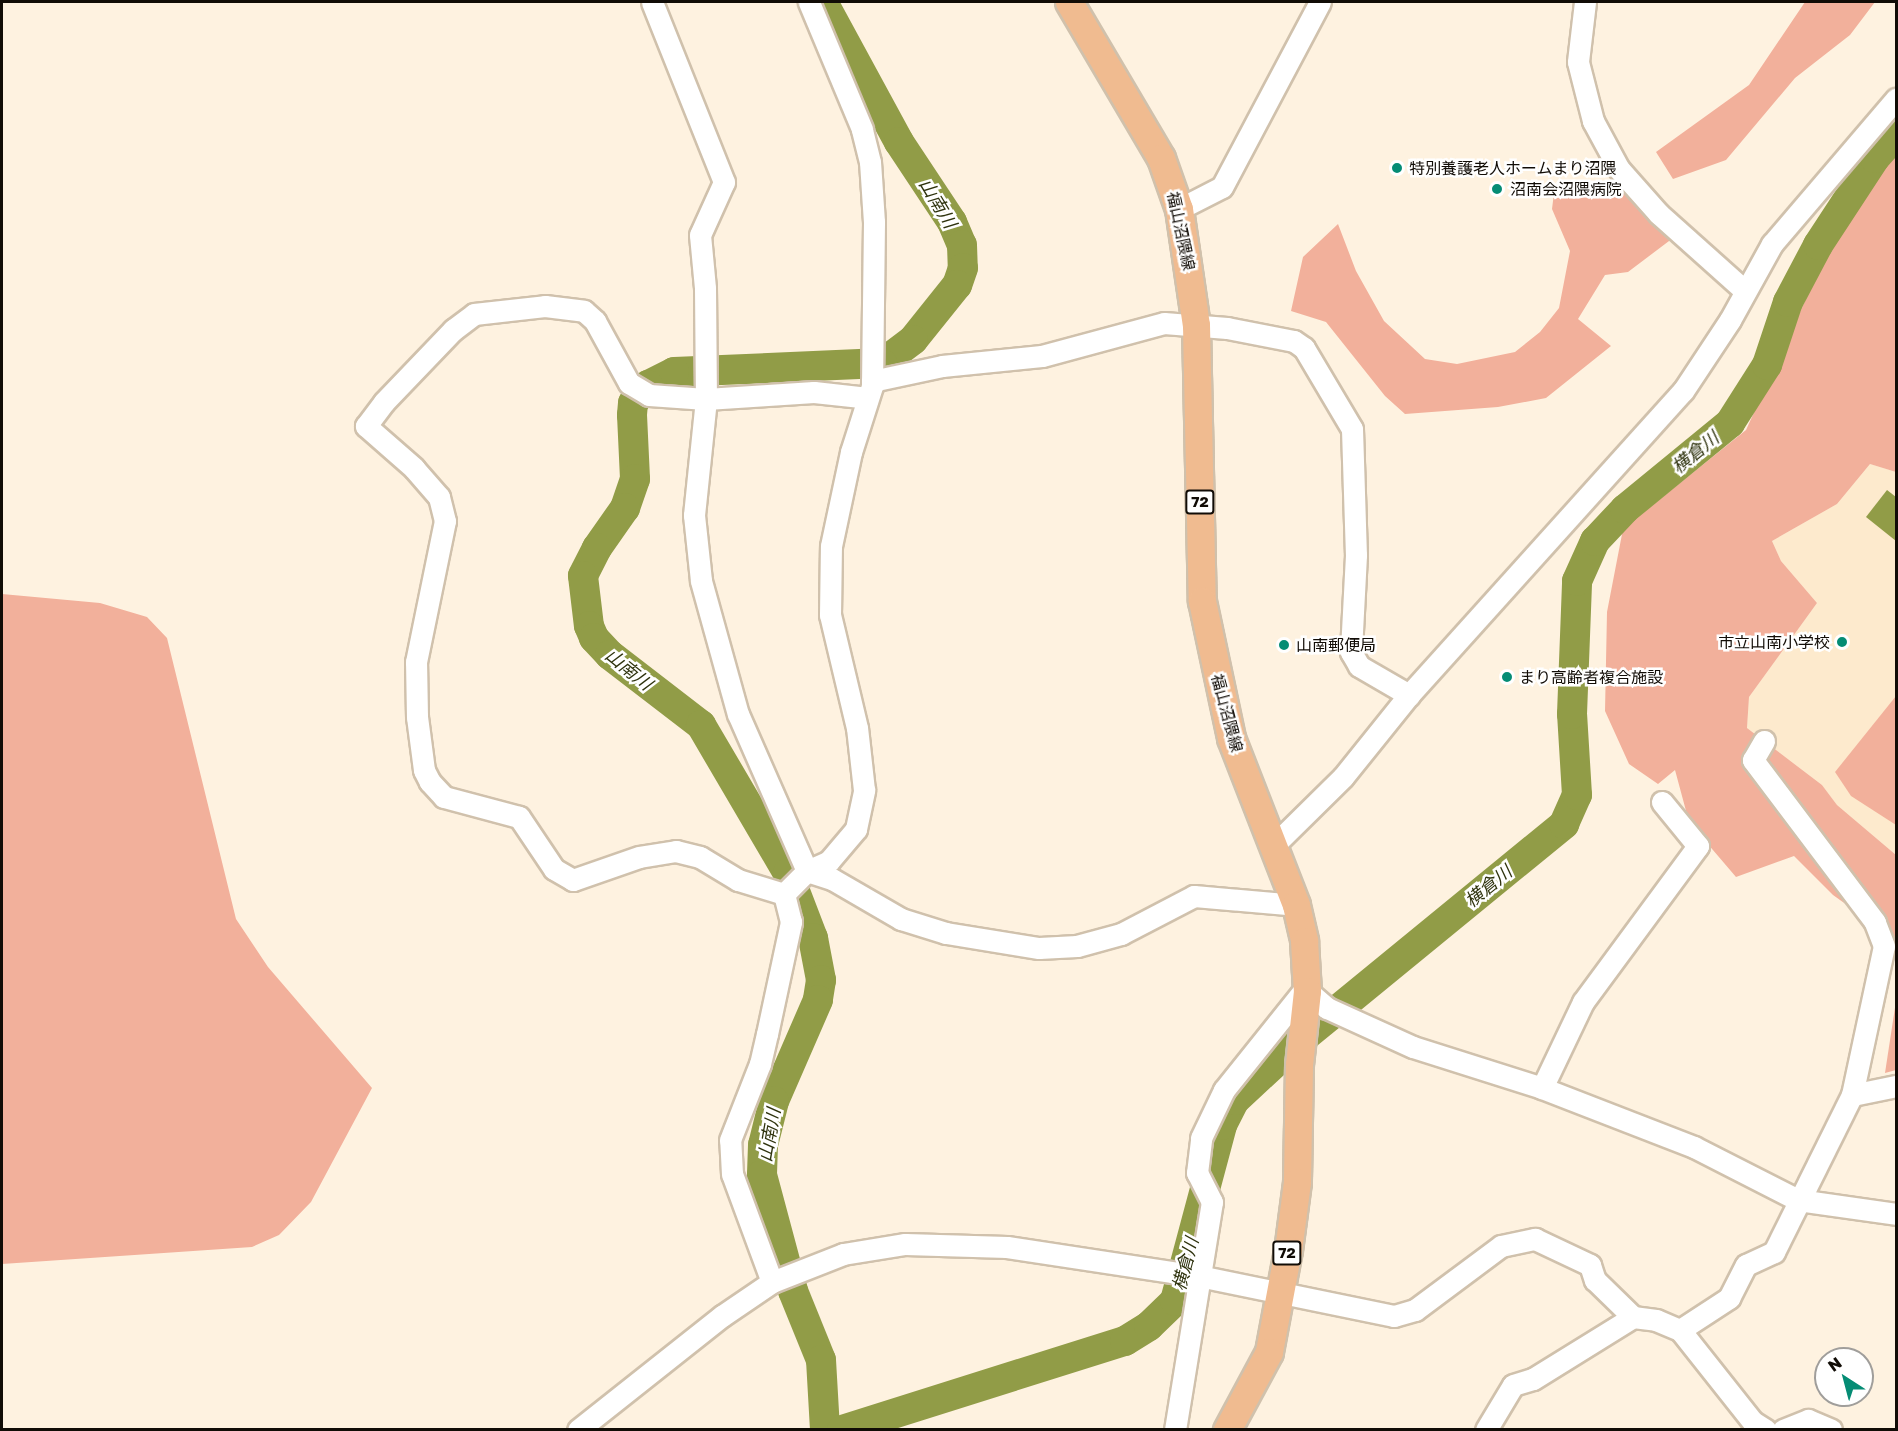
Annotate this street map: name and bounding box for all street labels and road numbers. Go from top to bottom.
street label: 福山沼隈線 [1163,190,1199,272]
road number: 72 [1185,490,1215,514]
street label: 福山沼隈線 [1207,672,1247,754]
road number: 72 [1272,1241,1302,1265]

